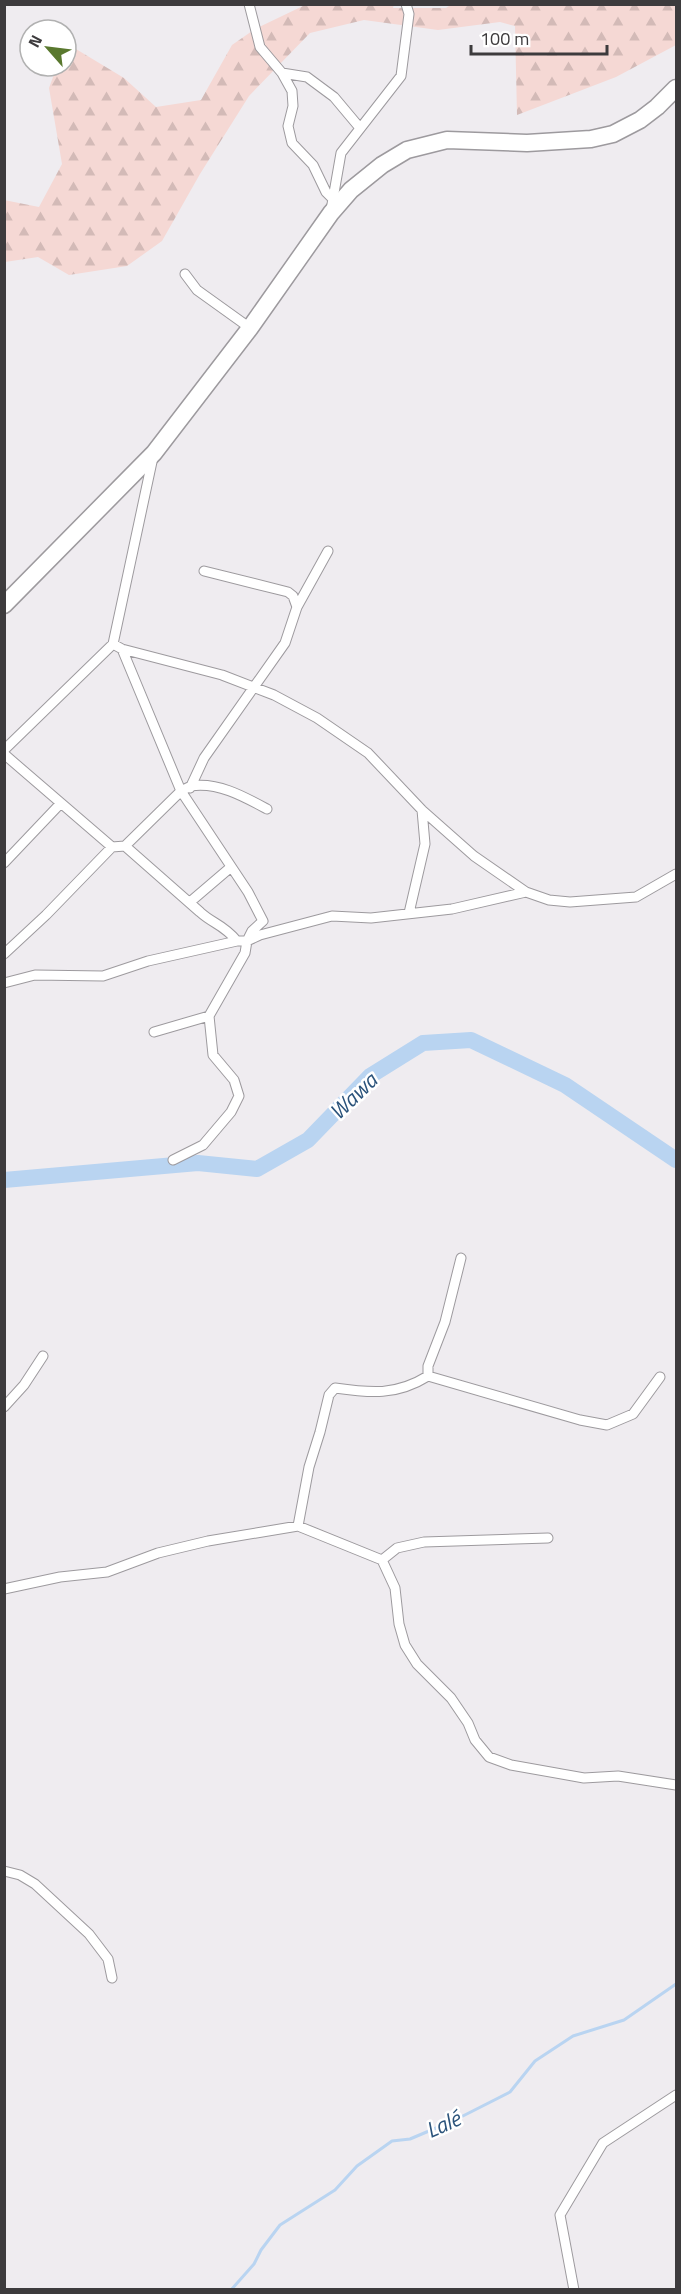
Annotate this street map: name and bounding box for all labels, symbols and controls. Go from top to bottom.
north arrow [18,18,78,78]
scale bar [471,18,608,56]
text: 100 m [480,25,529,52]
text: N [22,30,48,51]
water label: Wawa [321,1063,386,1128]
water label: Lalé [420,2101,468,2147]

